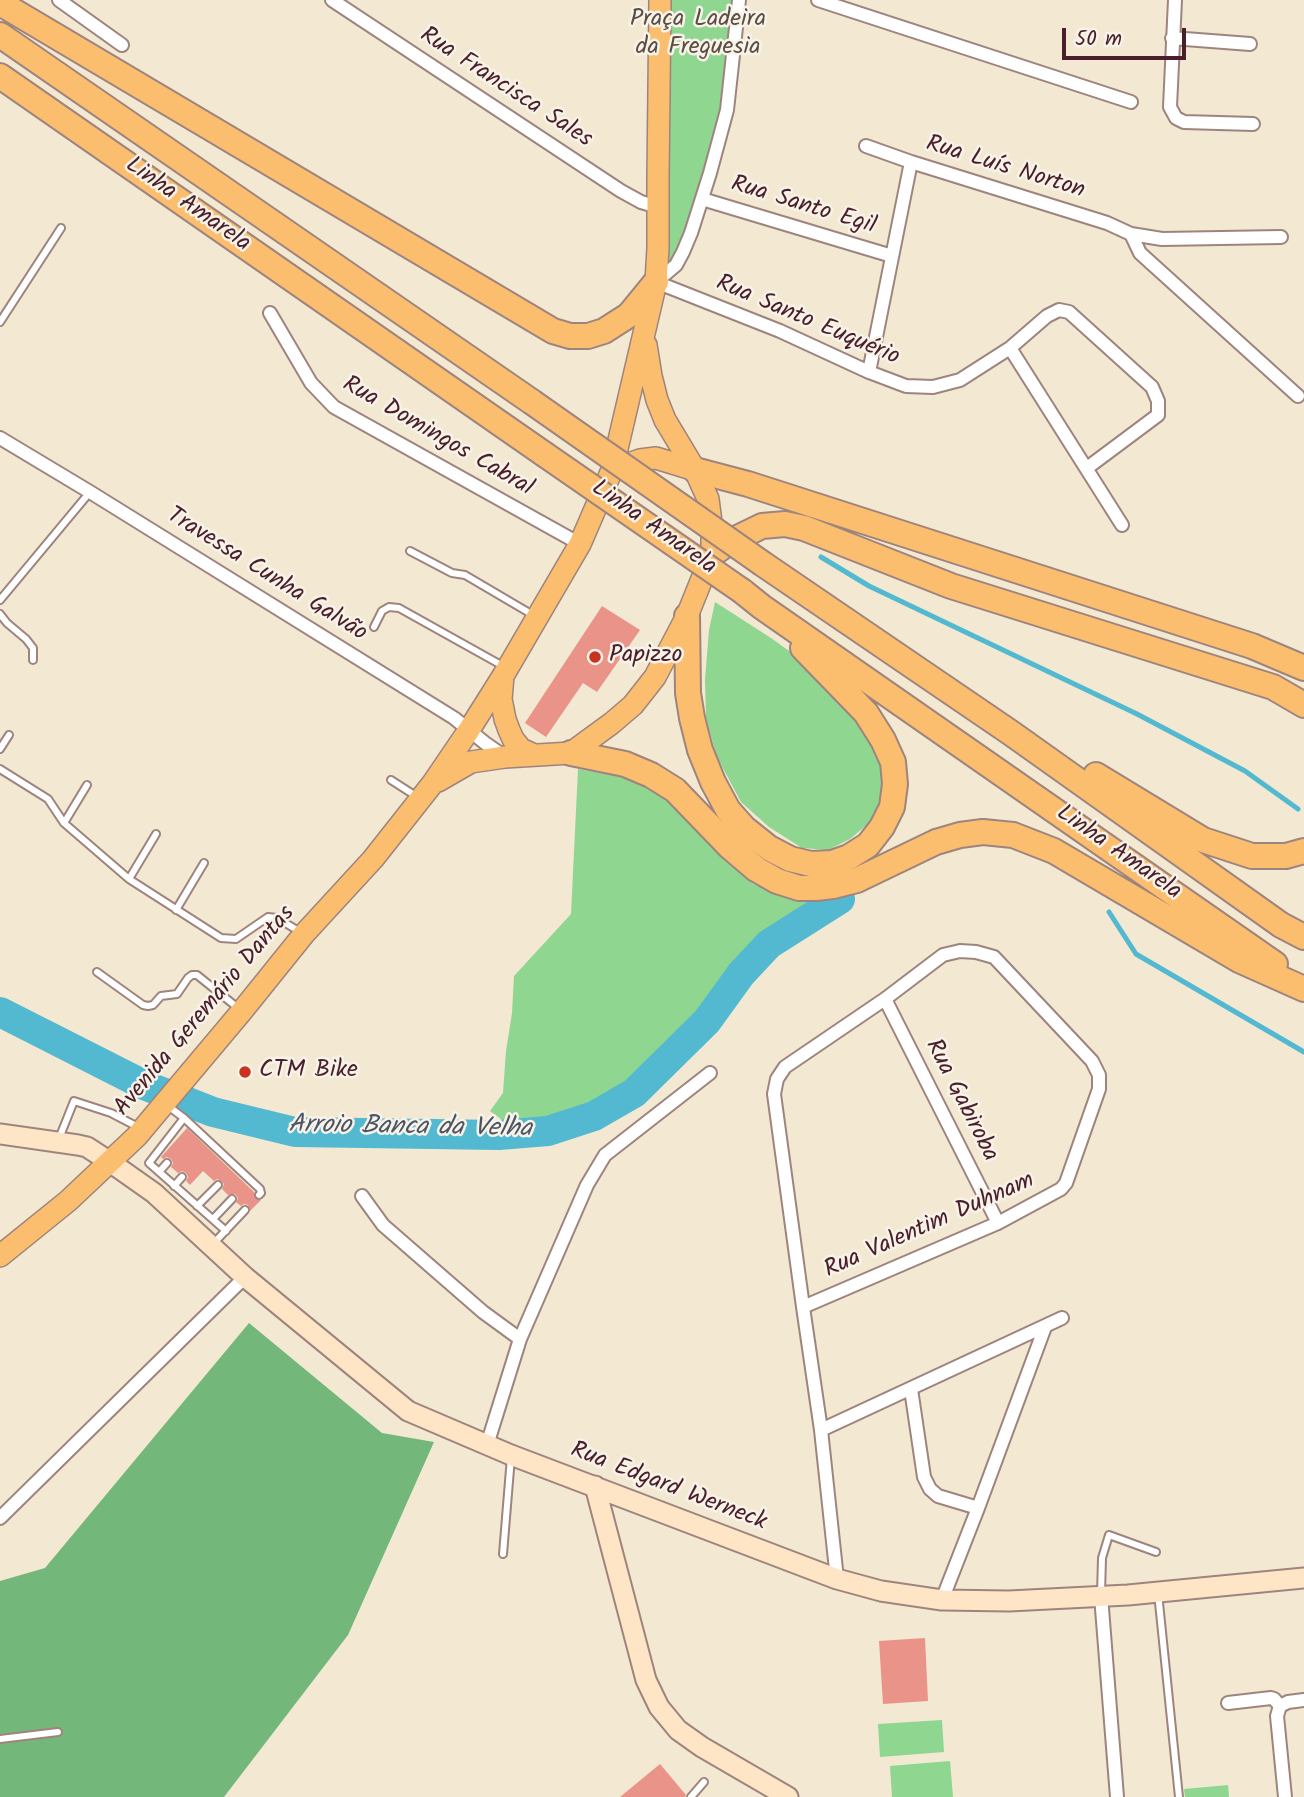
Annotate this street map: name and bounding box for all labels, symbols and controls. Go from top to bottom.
park label: Praça Ladeira da Freguesia [630,7,766,63]
scale bar [1066,14,1190,58]
street label: Rua Francisca Sales [413,22,597,156]
text: 50 m [1075,23,1122,56]
street label: Rua Luís Norton [922,131,1088,207]
street label: Linha Amarela [119,152,255,260]
street label: Rua Santo Egil [727,171,879,243]
street label: Rua Santo Euquério [711,270,903,374]
street label: Rua Domingos Cabral [336,372,538,504]
street label: Linha Amarela [585,475,721,583]
street label: Travessa Cunha Galvão [160,503,372,649]
place label: Papizzo [609,643,682,671]
marker: Papizzo [587,649,603,665]
street label: Linha Amarela [1050,800,1186,908]
street label: Avenida Geremário Dantas [109,901,303,1123]
street label: Rua Gabiroba [917,1035,1003,1167]
place label: CTM Bike [259,1058,358,1086]
marker: CTM Bike [237,1064,253,1080]
water label: Arroio Banca da Velha [288,1111,532,1147]
street label: Rua Valentim Duhnam [821,1168,1039,1286]
street label: Rua Edgard Werneck [566,1437,770,1539]

